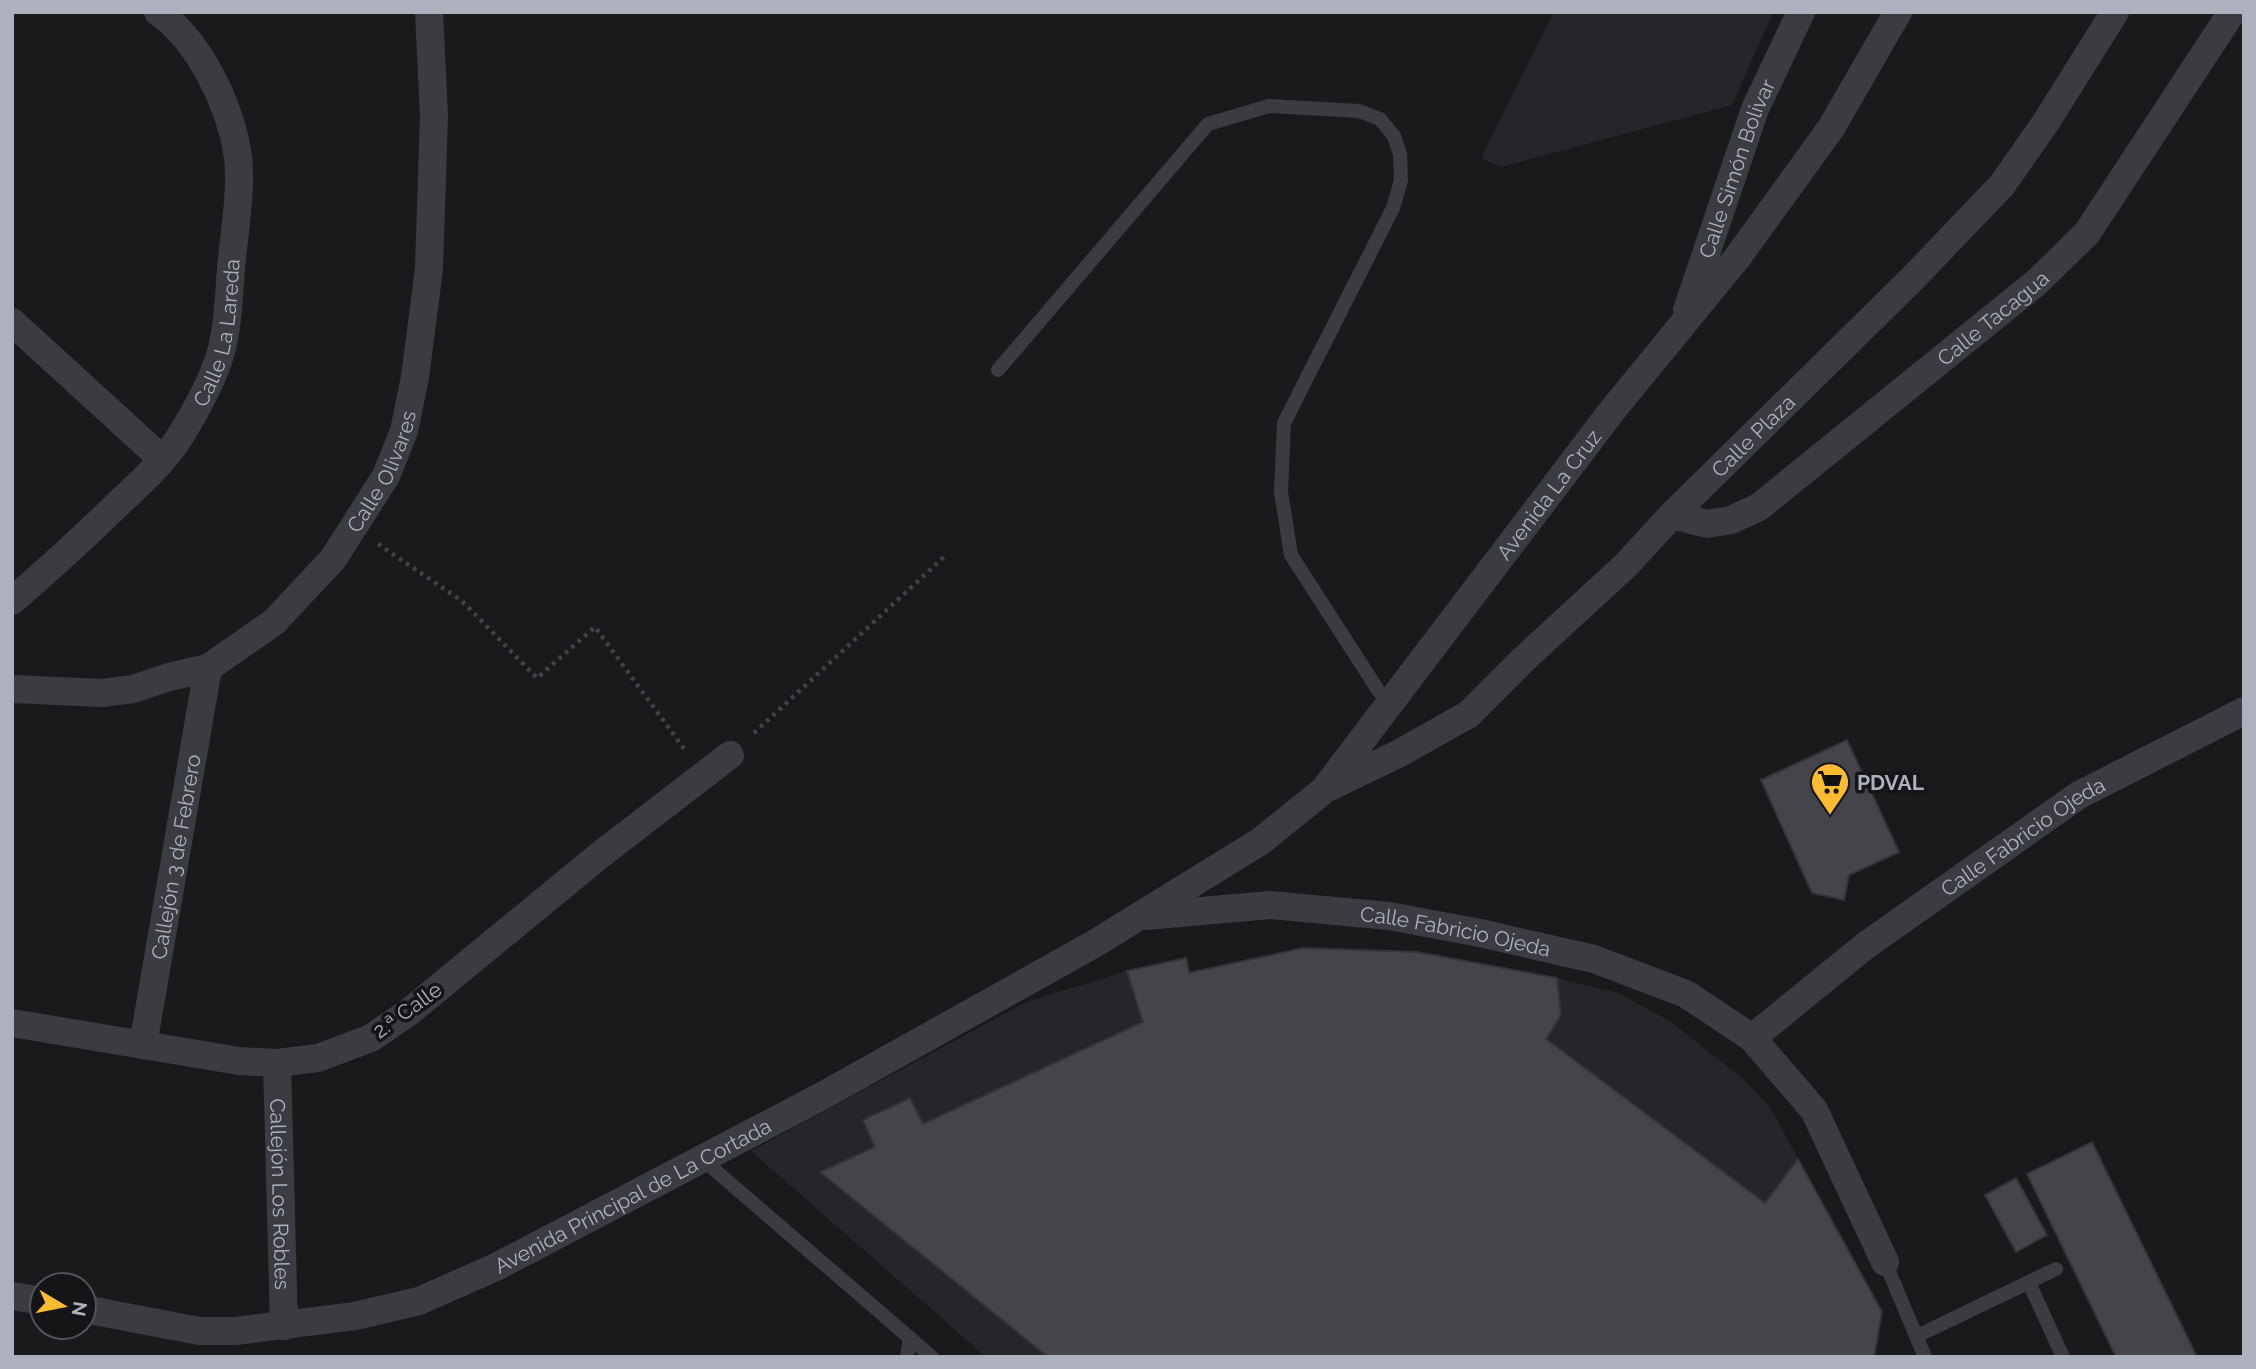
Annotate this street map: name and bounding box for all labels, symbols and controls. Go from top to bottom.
street label: Calle Simón Bolívar [1693,74,1780,261]
street label: Calle La Lareda [187,258,244,411]
street label: Calle Tacagua [1932,265,2054,370]
street label: Calle Plaza [1706,389,1800,482]
street label: Calle Olivares [341,408,420,537]
street label: Avenida La Cruz [1491,424,1606,565]
street label: Callejón 3 de Febrero [145,752,205,961]
supermarket icon: PDVAL [1809,761,1851,816]
place label: PDVAL [1857,770,1925,795]
street label: Calle Fabricio Ojeda [1936,772,2109,901]
street label: Calle Fabricio Ojeda [1359,901,1553,961]
street label: 2.ª Calle [368,977,446,1043]
street label: Callejón Los Robles [265,1098,296,1290]
street label: Avenida Principal de La Cortada [490,1113,775,1278]
north arrow [28,1271,98,1341]
text: N [68,1300,92,1318]

